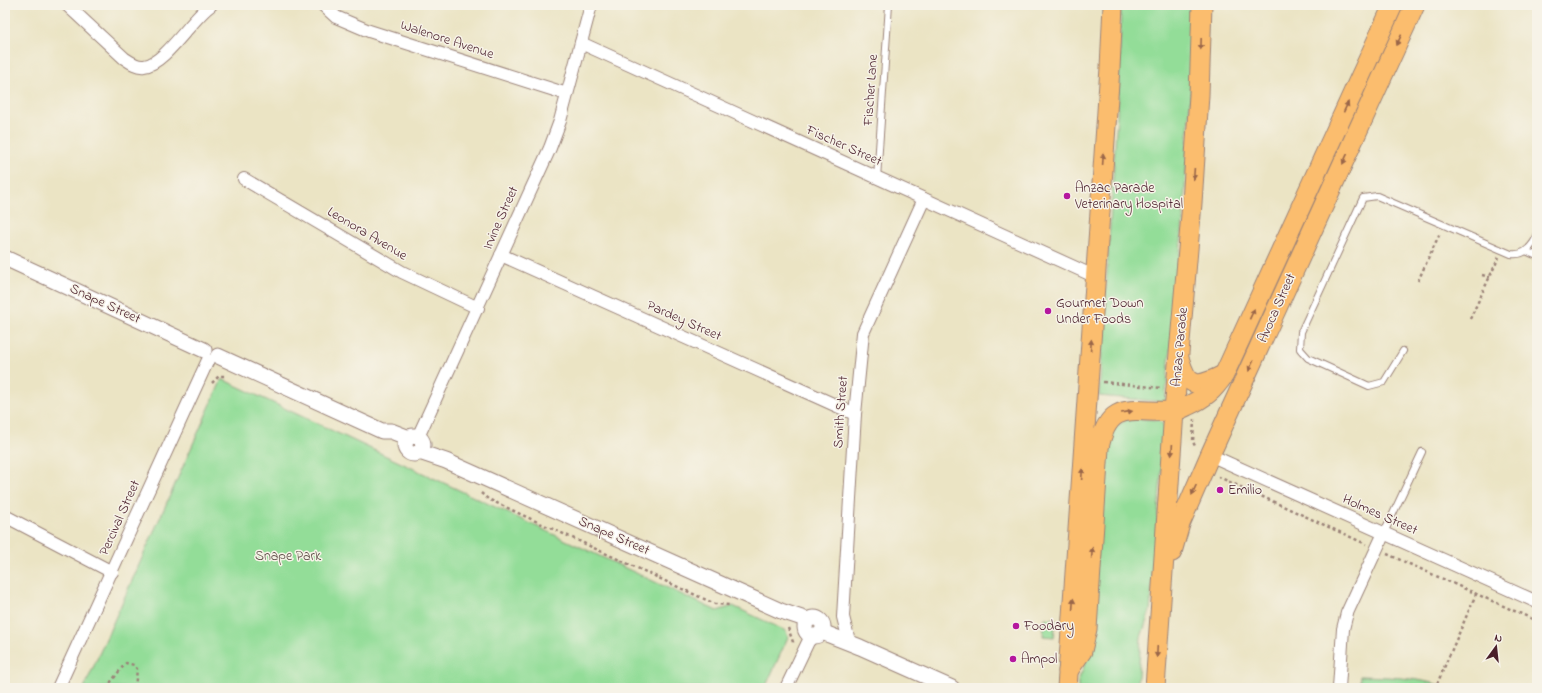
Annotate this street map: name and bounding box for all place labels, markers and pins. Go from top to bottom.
place label: Anzac Parade Veterinary Hospital [1074,178,1183,216]
marker: Anzac Parade Veterinary Hospital [1062,191,1072,201]
place label: Gourmet Down Under Foods [1056,293,1143,330]
marker: Gourmet Down Under Foods [1043,306,1053,316]
place label: Emilio [1228,480,1262,501]
marker: Emilio [1215,485,1225,495]
place label: Foodary [1023,616,1074,638]
marker: Foodary [1011,621,1021,631]
place label: Ampol [1021,649,1057,670]
marker: Ampol [1008,654,1018,664]

